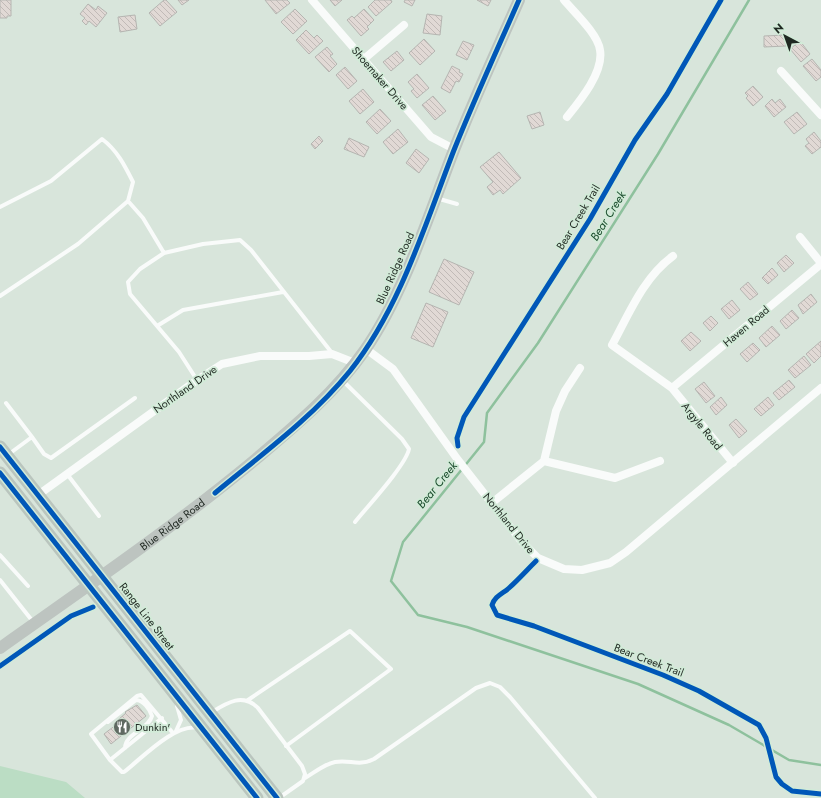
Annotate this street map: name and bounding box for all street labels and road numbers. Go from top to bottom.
street label: Shoemaker Drive [348,43,412,113]
street label: Bear Creek Trail [552,181,604,253]
street label: Blue Ridge Road [372,229,418,307]
street label: Haven Road [719,302,773,350]
street label: Northland Drive [150,361,220,417]
street label: Argyle Road [678,399,726,453]
street label: Northland Drive [479,489,539,557]
street label: Blue Ridge Road [136,495,208,554]
street label: Range Line Street [116,579,179,653]
street label: Bear Creek Trail [612,639,686,681]

